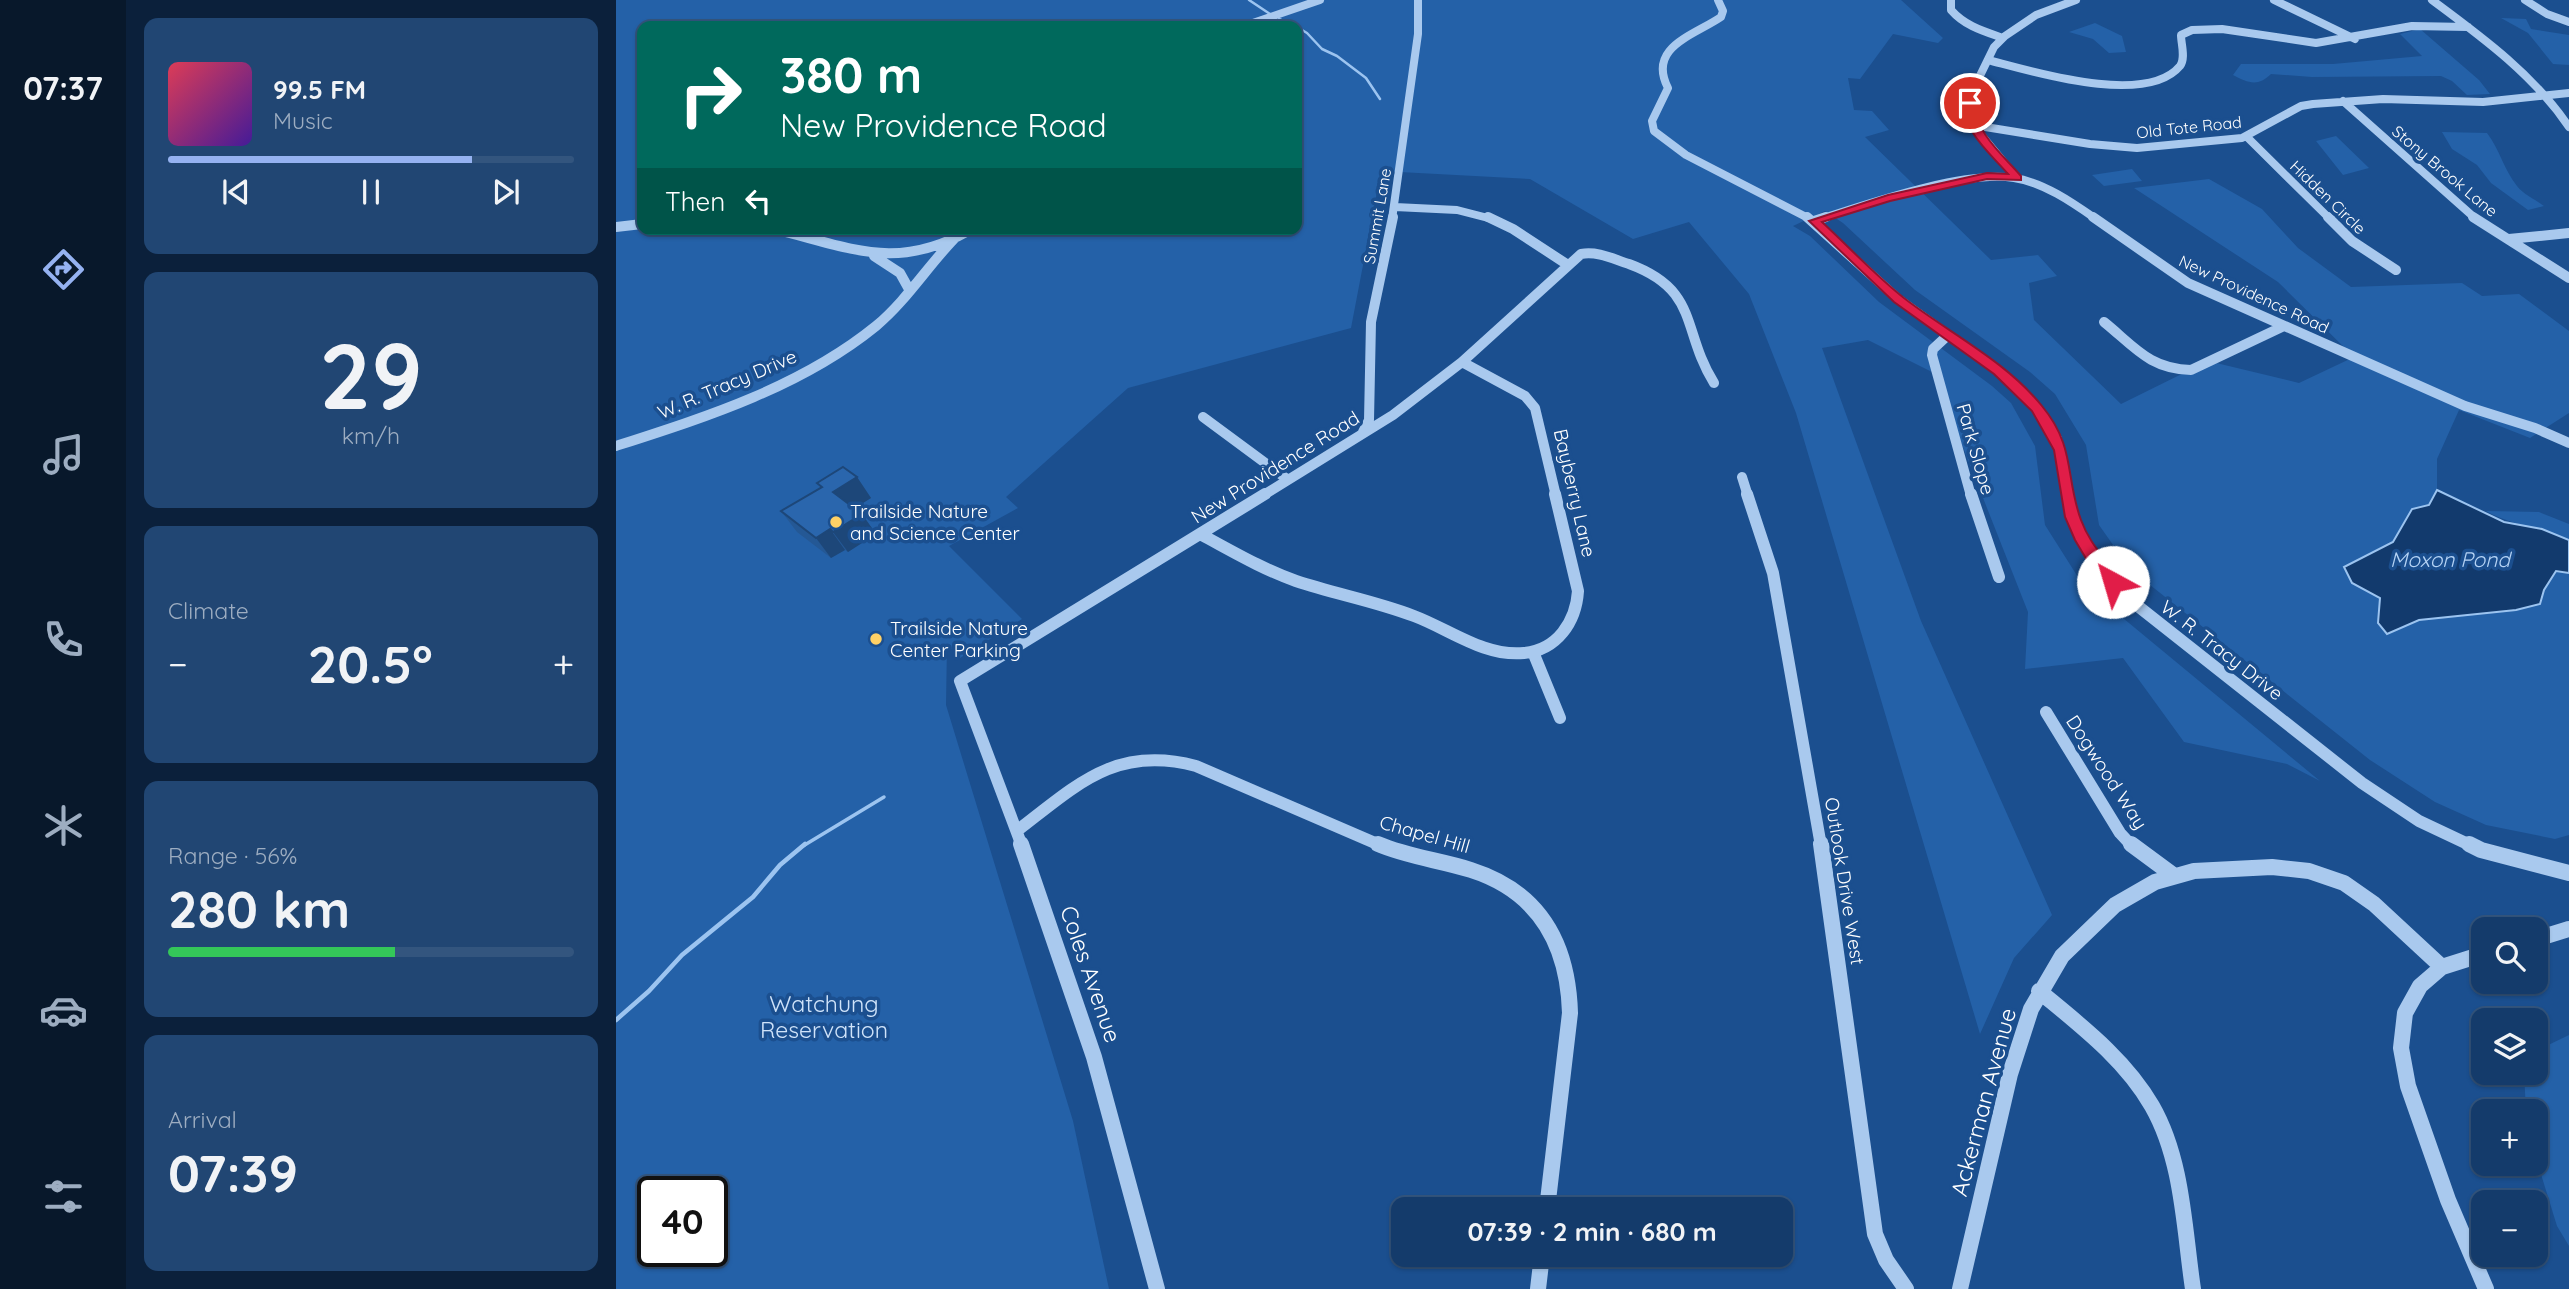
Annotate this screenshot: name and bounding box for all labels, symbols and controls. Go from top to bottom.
text: 380 m [780,44,922,105]
icon: right [665,49,756,140]
text: 07:37 [23,68,103,108]
text: 99.5 FM [273,73,366,106]
pin [1940,73,2000,133]
icon: arrive [1951,84,1989,122]
text: New Providence Road [780,105,1107,145]
text: Music [273,106,333,135]
street label: Old Tote Road [2135,112,2243,142]
street label: Stony Brook Lane [2388,121,2502,221]
street label: Hidden Circle [2286,156,2370,238]
street label: Summit Lane [1359,167,1395,265]
icon: previous [217,173,255,211]
icon: pause [352,173,390,211]
icon: next [487,173,525,211]
icon: left [739,182,777,220]
text: Then [665,185,725,218]
icon: directions [39,245,88,294]
street label: New Providence Road [2176,250,2332,338]
text: 29 [319,318,423,432]
street label: W. R. Tracy Drive [654,344,800,424]
street label: Park Slope [1952,401,2000,497]
street label: New Providence Road [1186,405,1364,529]
text: km/h [342,421,400,450]
street label: Bayberry Lane [1549,427,1601,559]
icon: music [39,430,88,479]
place label: Trailside Nature and Science Center [850,499,1020,545]
marker: Trailside Nature and Science Center [828,514,844,530]
position arrow [2076,545,2150,619]
water label: Moxon Pond [2390,546,2512,572]
street label: W. R. Tracy Drive [2156,595,2288,705]
text: Climate [168,596,249,625]
icon: phone [39,615,88,664]
place label: Trailside Nature Center Parking [890,616,1028,662]
text: 20.5° [308,631,433,696]
marker: Trailside Nature Center Parking [868,631,884,647]
text: − [168,640,188,688]
text: + [553,640,574,688]
street label: Dogwood Way [2061,710,2153,834]
street label: Outlook Drive West [1820,795,1870,967]
icon: climate [39,801,88,850]
street label: Chapel Hill [1377,810,1473,858]
text: Range · 56% [168,841,297,870]
text: 280 km [168,876,350,941]
street label: Coles Avenue [1054,902,1128,1046]
map controls [2471,917,2548,1267]
button: search [2471,917,2548,994]
icon: car [39,986,88,1035]
park label: Watchung Reservation [760,989,888,1044]
street label: Ackerman Avenue [1944,1005,2022,1199]
button: layers [2471,1008,2548,1085]
button: + [2471,1099,2548,1176]
text: Arrival [168,1105,237,1134]
text: 07:39 [168,1140,298,1205]
icon: filters [39,1172,88,1221]
speed limit sign: 40 [637,1176,728,1267]
button: − [2471,1190,2548,1267]
text: 07:39 · 2 min · 680 m [1467,1215,1717,1248]

